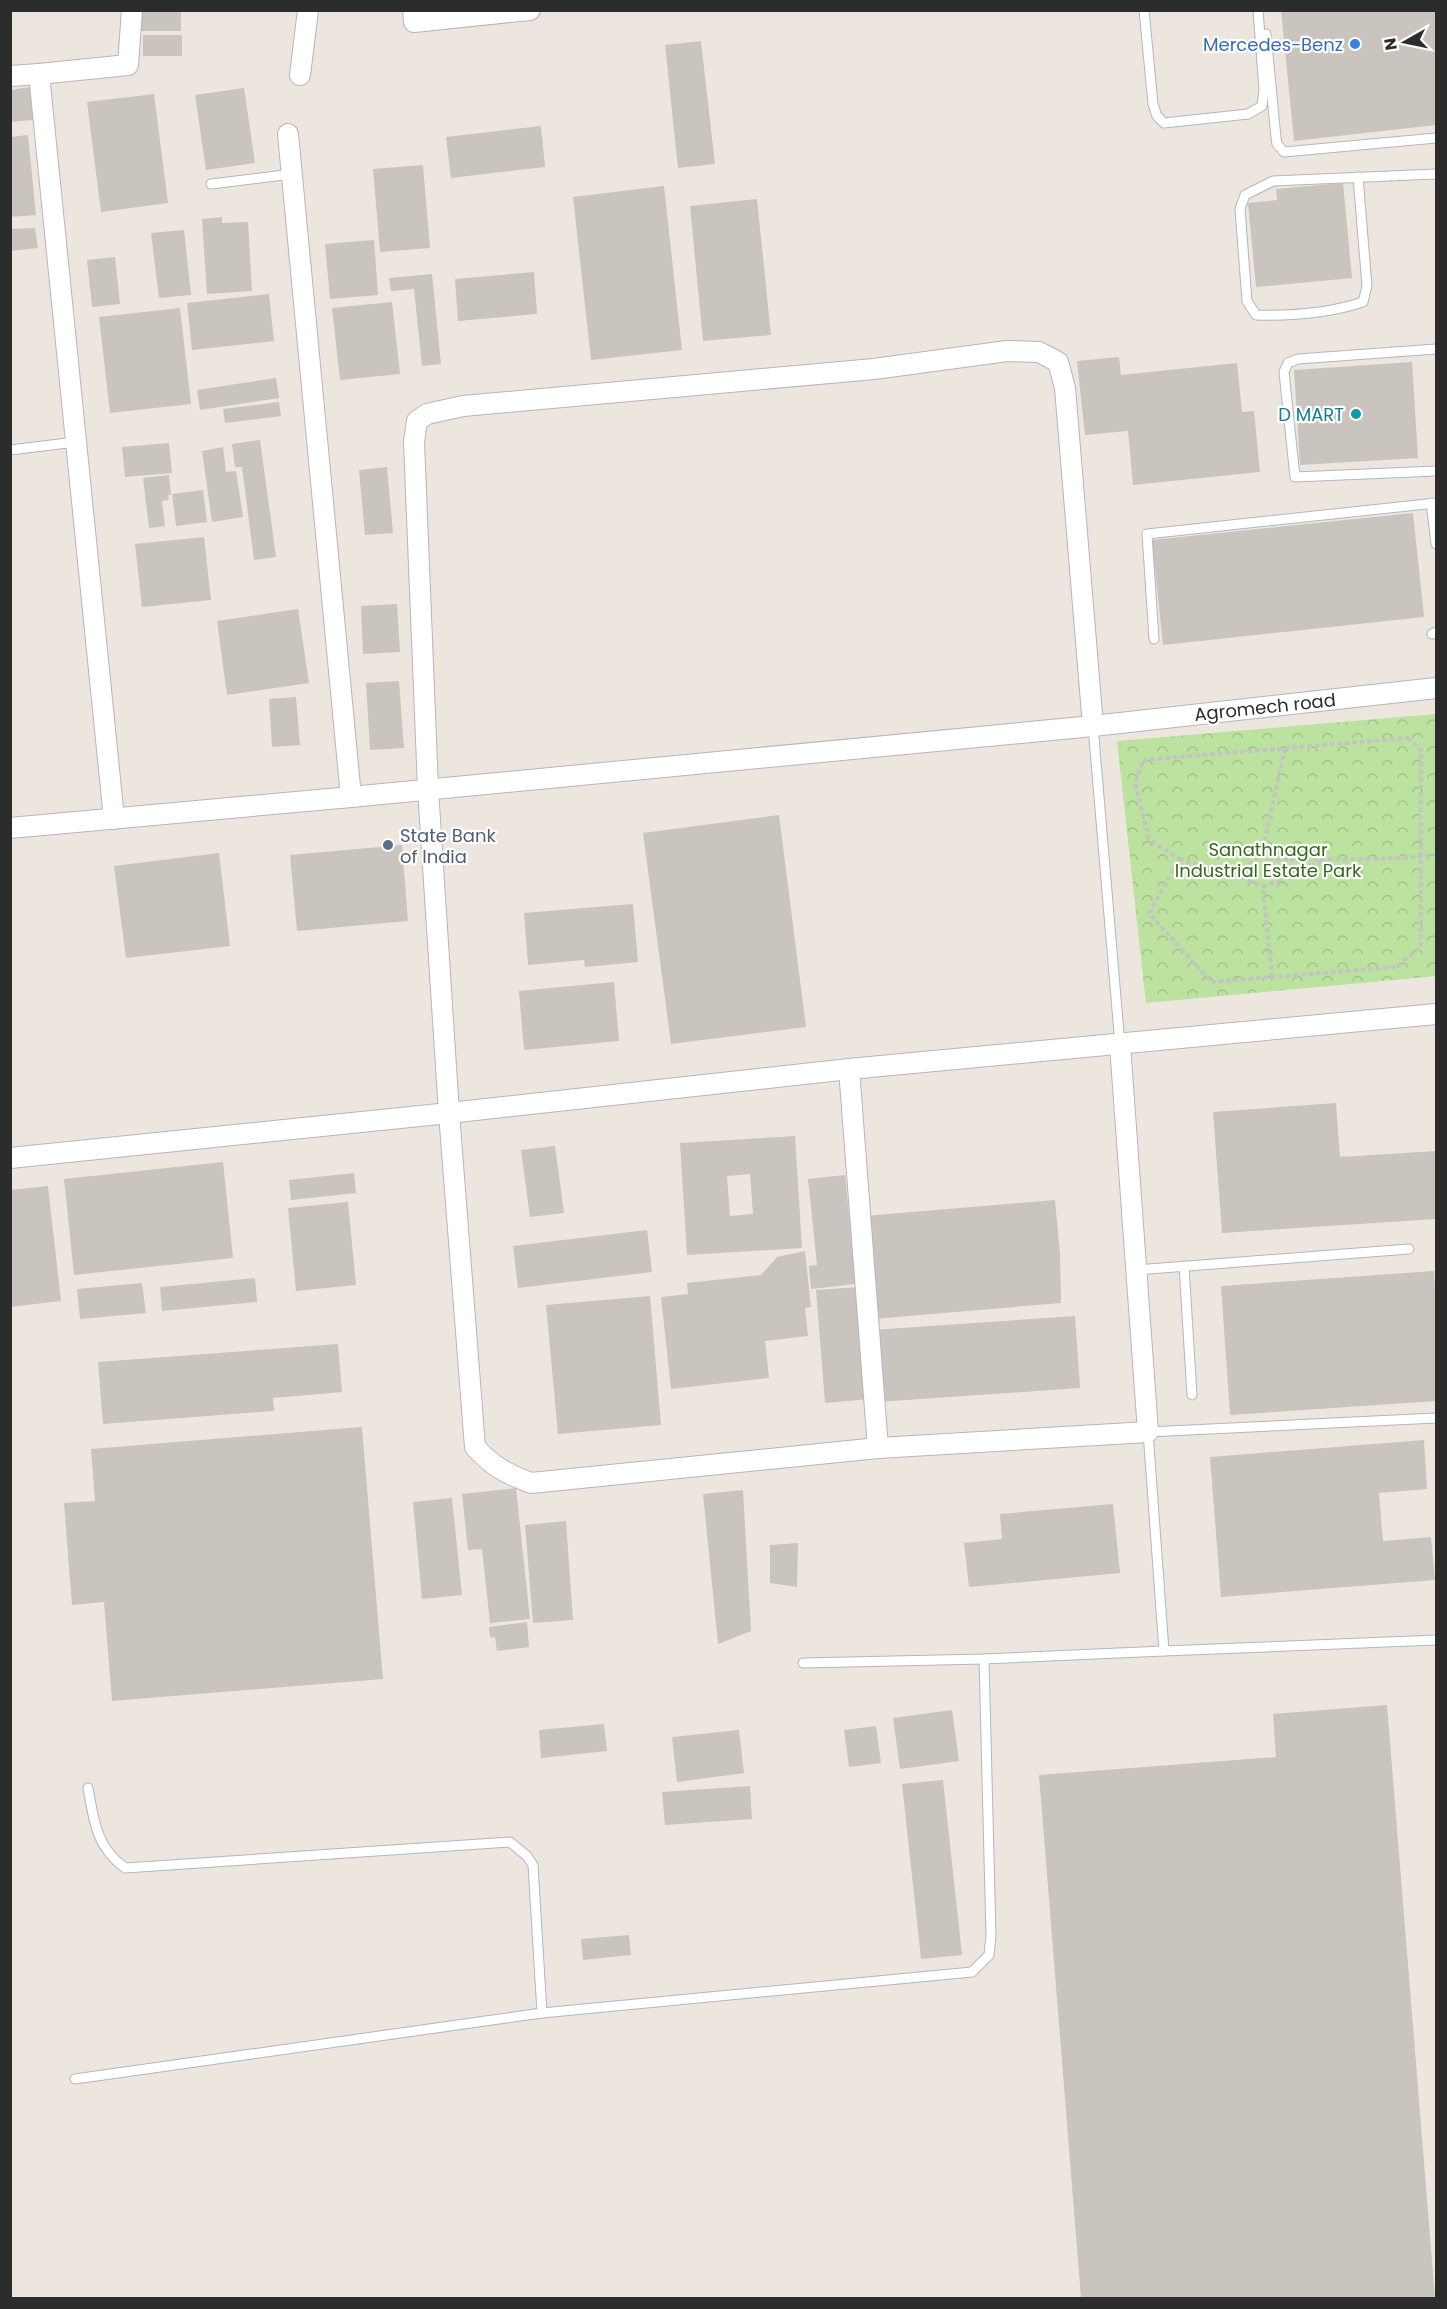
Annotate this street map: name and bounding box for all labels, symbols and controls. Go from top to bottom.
north arrow [1375,12,1435,72]
place label: Mercedes-Benz [1203,32,1343,57]
marker: Mercedes-Benz [1348,37,1362,51]
text: N [1378,37,1403,52]
place label: D MART [1278,402,1344,427]
marker: D MART [1349,407,1363,421]
street label: Agromech road [1193,687,1337,727]
place label: State Bank of India [400,823,497,869]
park label: Sanathnagar Industrial Estate Park [1175,837,1362,883]
marker: State Bank of India [381,838,395,852]

